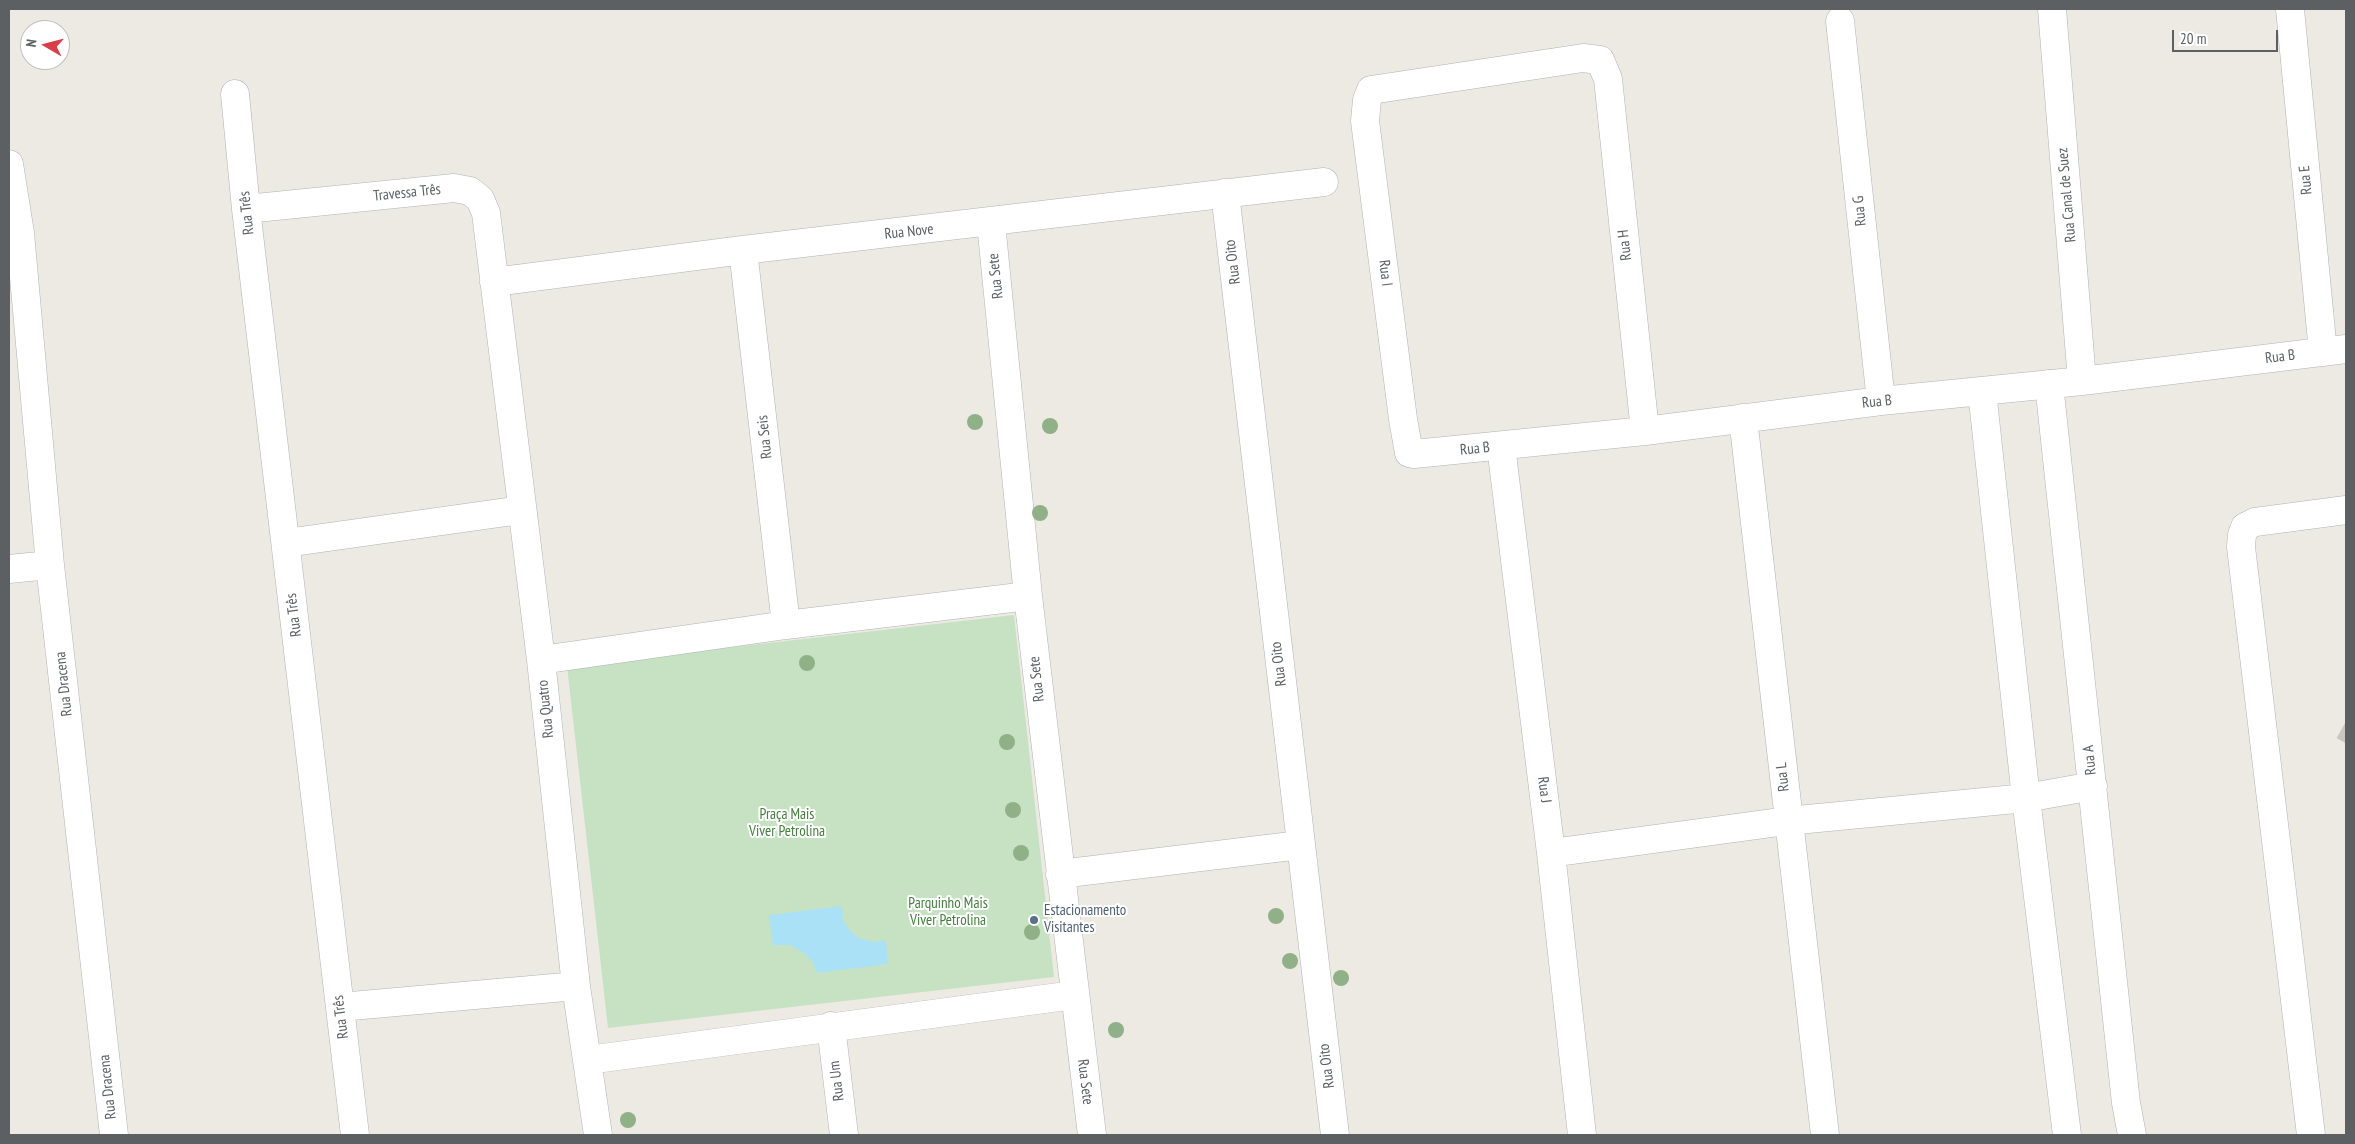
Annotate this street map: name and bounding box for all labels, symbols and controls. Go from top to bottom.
north arrow [20,20,70,70]
scale bar [2175,20,2281,52]
text: 20 m [2180,29,2206,48]
text: N [22,38,41,48]
street label: Rua Canal de Suez [2054,147,2080,243]
street label: Rua E [2296,165,2316,195]
street label: Travessa Três [372,181,442,205]
street label: Rua Três [236,190,258,236]
street label: Rua G [1849,195,1871,227]
street label: Rua Nove [884,220,934,244]
street label: Rua H [1614,229,1636,261]
street label: Rua Oito [1221,239,1245,285]
street label: Rua Sete [985,252,1007,300]
street label: Rua I [1374,259,1396,287]
street label: Rua B [2264,346,2296,368]
street label: Rua B [1861,391,1893,413]
street label: Rua Seis [754,414,776,460]
street label: Rua B [1459,438,1491,460]
street label: Rua Três [282,592,306,638]
street label: Rua Oito [1267,641,1291,687]
street label: Rua Dracena [52,651,76,717]
street label: Rua Sete [1026,655,1048,703]
street label: Rua Quatro [534,679,558,739]
street label: Rua A [2079,744,2101,776]
street label: Rua L [1773,762,1793,792]
street label: Rua J [1533,776,1555,804]
park label: Praça Mais Viver Petrolina [749,806,825,841]
park label: Parquinho Mais Viver Petrolina [908,895,988,930]
place label: Estacionamento Visitantes [1044,902,1126,937]
marker: Estacionamento Visitantes [1028,914,1040,926]
street label: Rua Três [329,994,353,1040]
street label: Rua Oito [1315,1043,1339,1089]
street label: Rua Dracena [96,1054,120,1120]
street label: Rua Sete [1073,1058,1097,1106]
street label: Rua Um [826,1060,848,1102]

